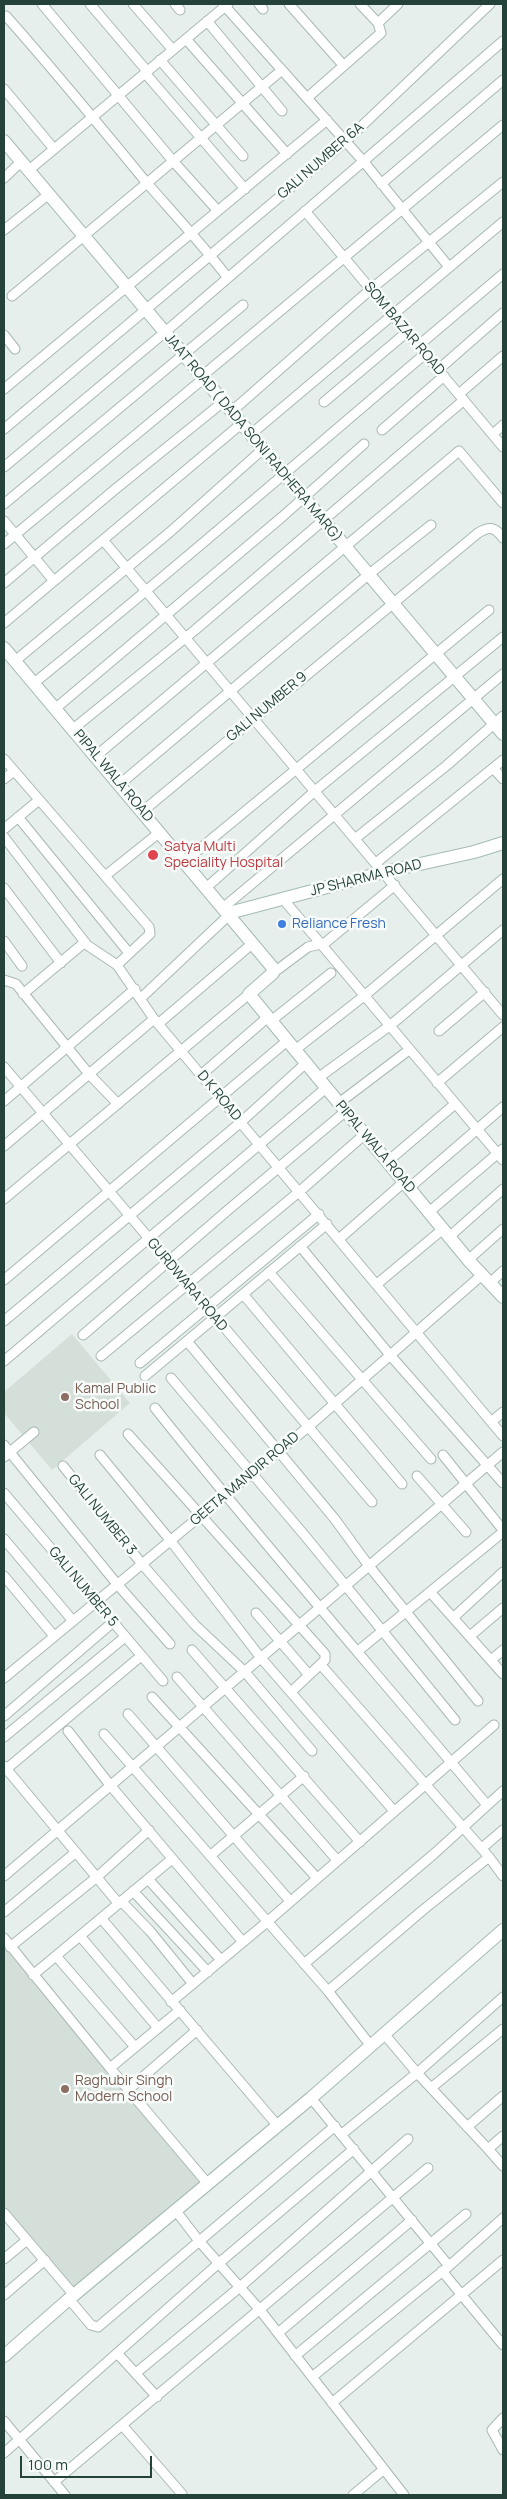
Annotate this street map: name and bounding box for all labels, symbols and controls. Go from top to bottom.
street label: GALI NUMBER 6A [275,119,367,203]
street label: SOM BAZAR ROAD [360,279,448,379]
street label: JAAT ROAD ( DADA SONI RADHERA MARG) [161,330,345,546]
street label: GALI NUMBER 9 [223,669,311,745]
street label: PIPAL WALA ROAD [70,727,156,825]
place label: Satya Multi Speciality Hospital [164,839,283,872]
marker: Satya Multi Speciality Hospital [146,848,160,862]
street label: JP SHARMA ROAD [309,856,423,900]
place label: Reliance Fresh [292,916,386,932]
marker: Reliance Fresh [276,918,288,930]
street label: D K ROAD [193,1068,245,1124]
street label: PIPAL WALA ROAD [332,1098,418,1196]
street label: GURDWARA ROAD [143,1235,231,1335]
place label: Kamal Public School [75,1381,156,1414]
marker: Kamal Public School [59,1391,71,1403]
street label: GEETA MANDIR ROAD [187,1429,303,1529]
street label: GALI NUMBER 3 [64,1471,140,1559]
street label: GALI NUMBER 5 [45,1544,121,1630]
place label: Raghubir Singh Modern School [75,2073,173,2106]
marker: Raghubir Singh Modern School [59,2083,71,2095]
scale bar [22,2446,155,2478]
text: 100 m [28,2454,68,2475]

